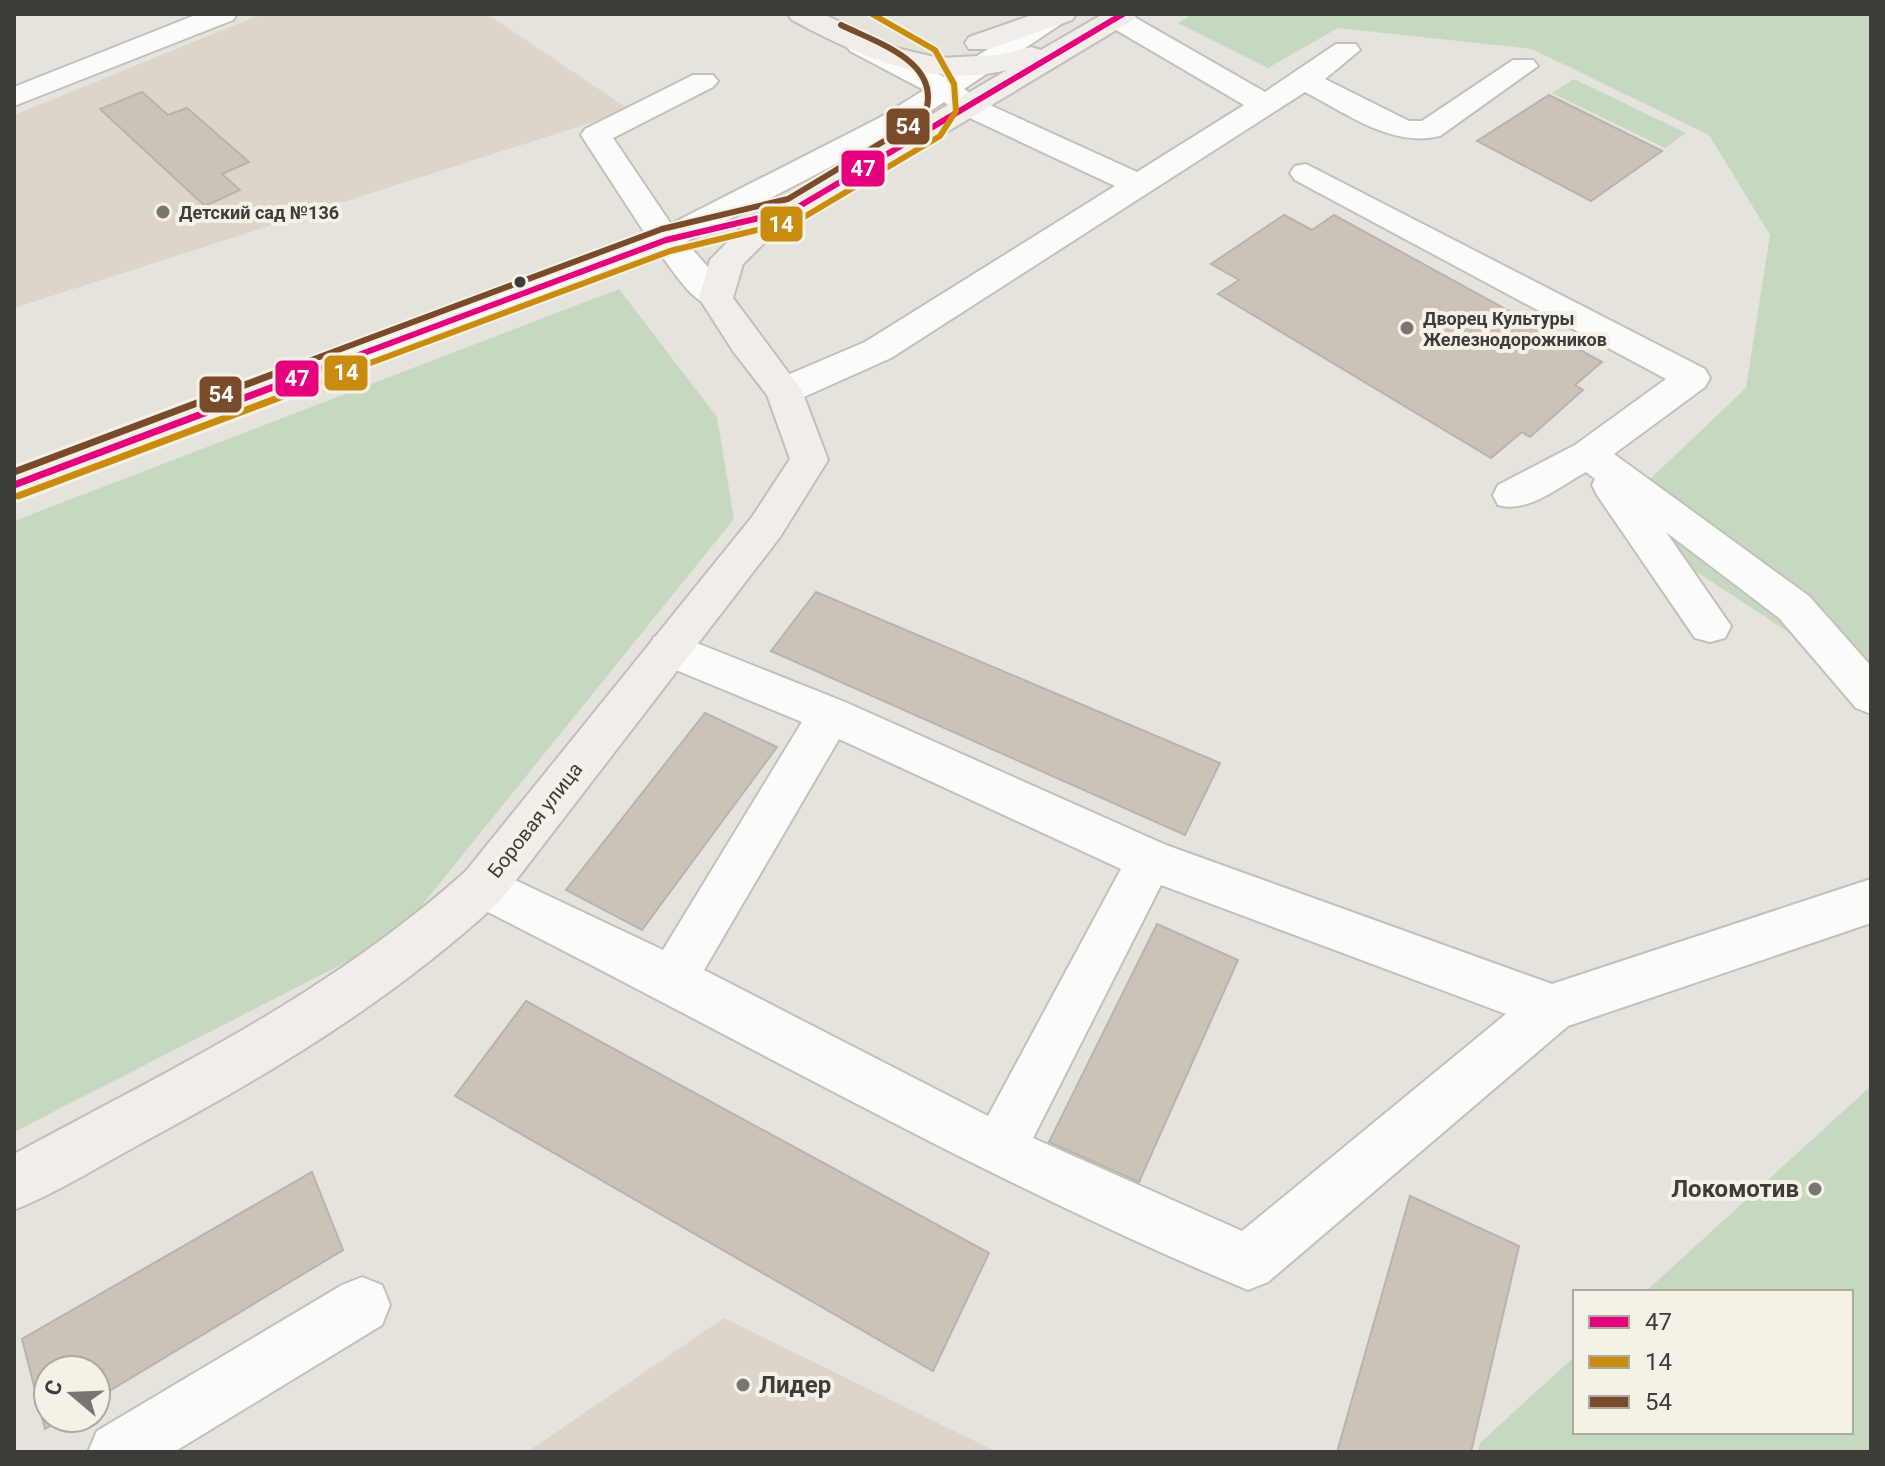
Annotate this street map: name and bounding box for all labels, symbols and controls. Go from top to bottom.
line badge: 54 [885,107,931,146]
text: 54 [895,114,921,139]
line badge: 47 [840,149,886,188]
text: 47 [850,156,876,181]
place label: Детский сад №136 [179,202,339,223]
marker: Детский сад №136 [154,203,172,221]
line badge: 14 [759,205,804,243]
text: 14 [768,212,794,237]
unlabelled marker [512,274,528,290]
place label: Дворец Культуры Железнодорожников [1423,308,1607,350]
marker: Дворец Культуры Железнодорожников [1398,319,1416,337]
line badge: 14 [323,354,369,392]
line badge: 47 [274,359,320,398]
text: 14 [333,360,359,385]
text: 47 [284,366,310,391]
line badge: 54 [198,375,243,414]
text: 54 [208,382,234,407]
street label: Боровая улица [483,758,587,882]
place label: Локомотив [1671,1175,1799,1203]
marker: Локомотив [1806,1180,1824,1198]
legend [1573,1290,1853,1434]
text: 47 [1645,1308,1672,1336]
text: 14 [1645,1348,1672,1376]
north arrow [32,1354,112,1434]
place label: Лидер [759,1371,831,1399]
marker: Лидер [734,1376,752,1394]
text: С [39,1377,68,1399]
text: 54 [1645,1388,1672,1416]

